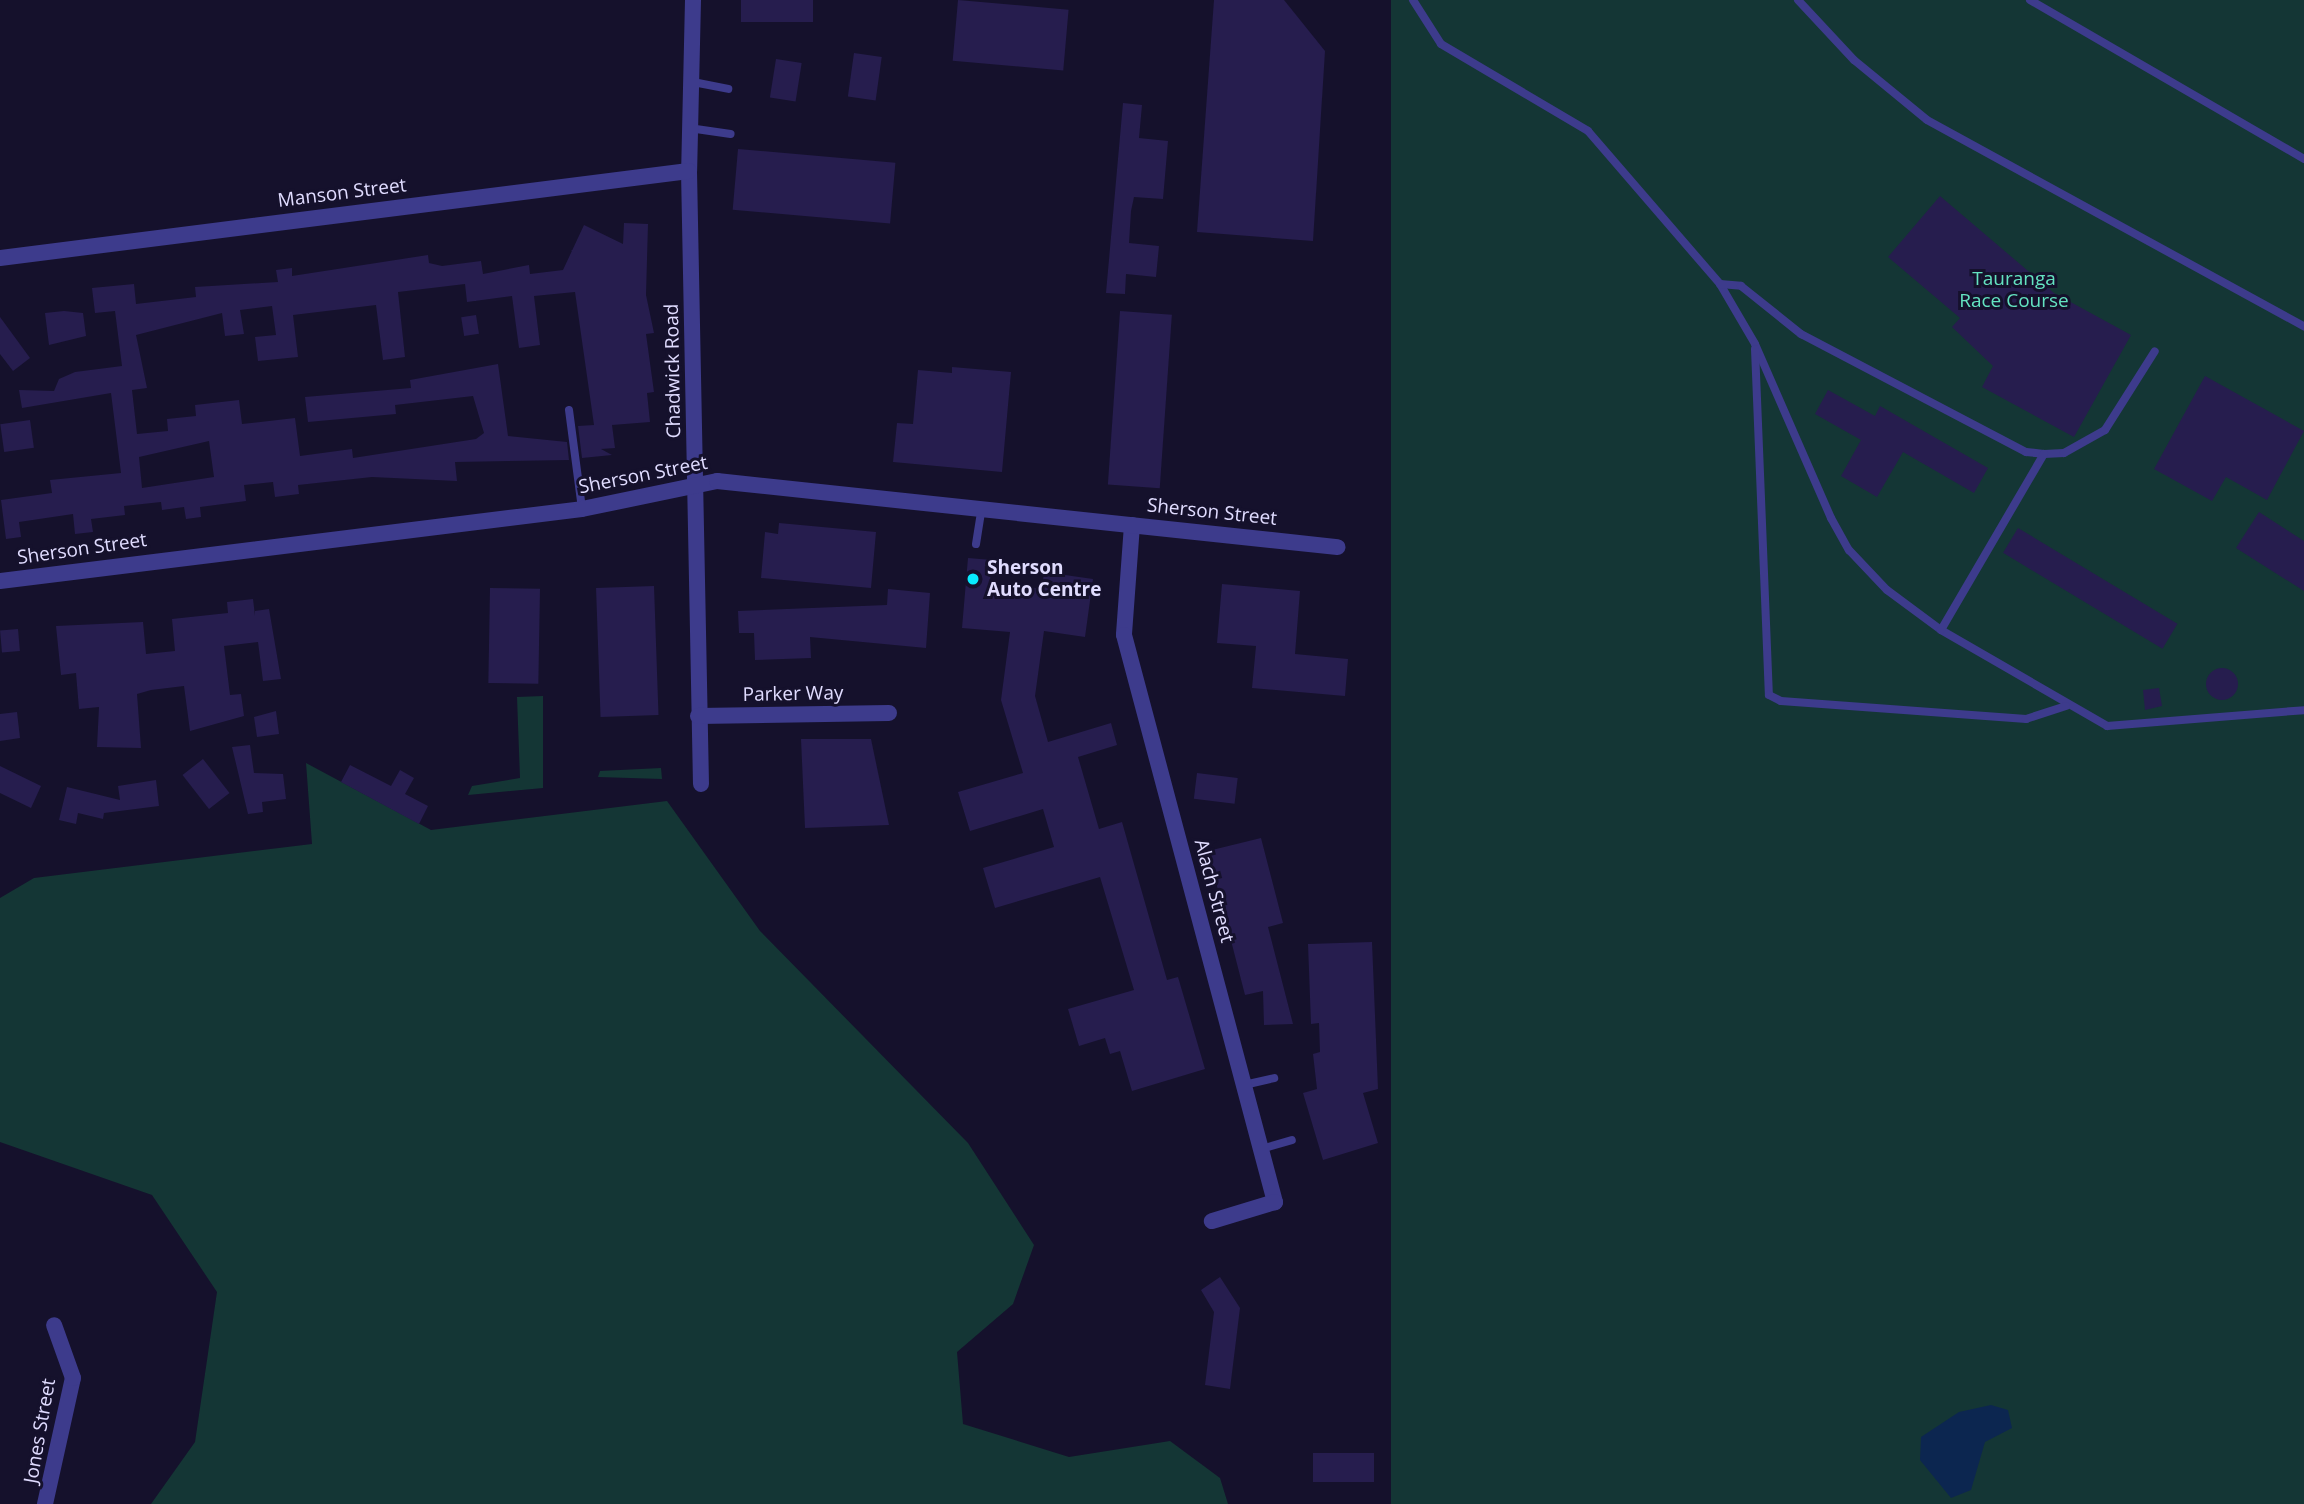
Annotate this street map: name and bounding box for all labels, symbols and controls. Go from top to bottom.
street label: Manson Street [276,174,408,212]
park label: Tauranga Race Course [1959,268,2069,312]
street label: Chadwick Road [660,303,686,439]
street label: Sherson Street [577,451,709,499]
street label: Sherson Street [1146,494,1278,530]
street label: Sherson Street [16,529,148,569]
place label: Sherson Auto Centre [987,557,1101,601]
marker: Sherson Auto Centre [965,571,981,587]
street label: Parker Way [742,682,844,706]
street label: Alach Street [1189,837,1239,945]
street label: Jones Street [20,1377,60,1485]

